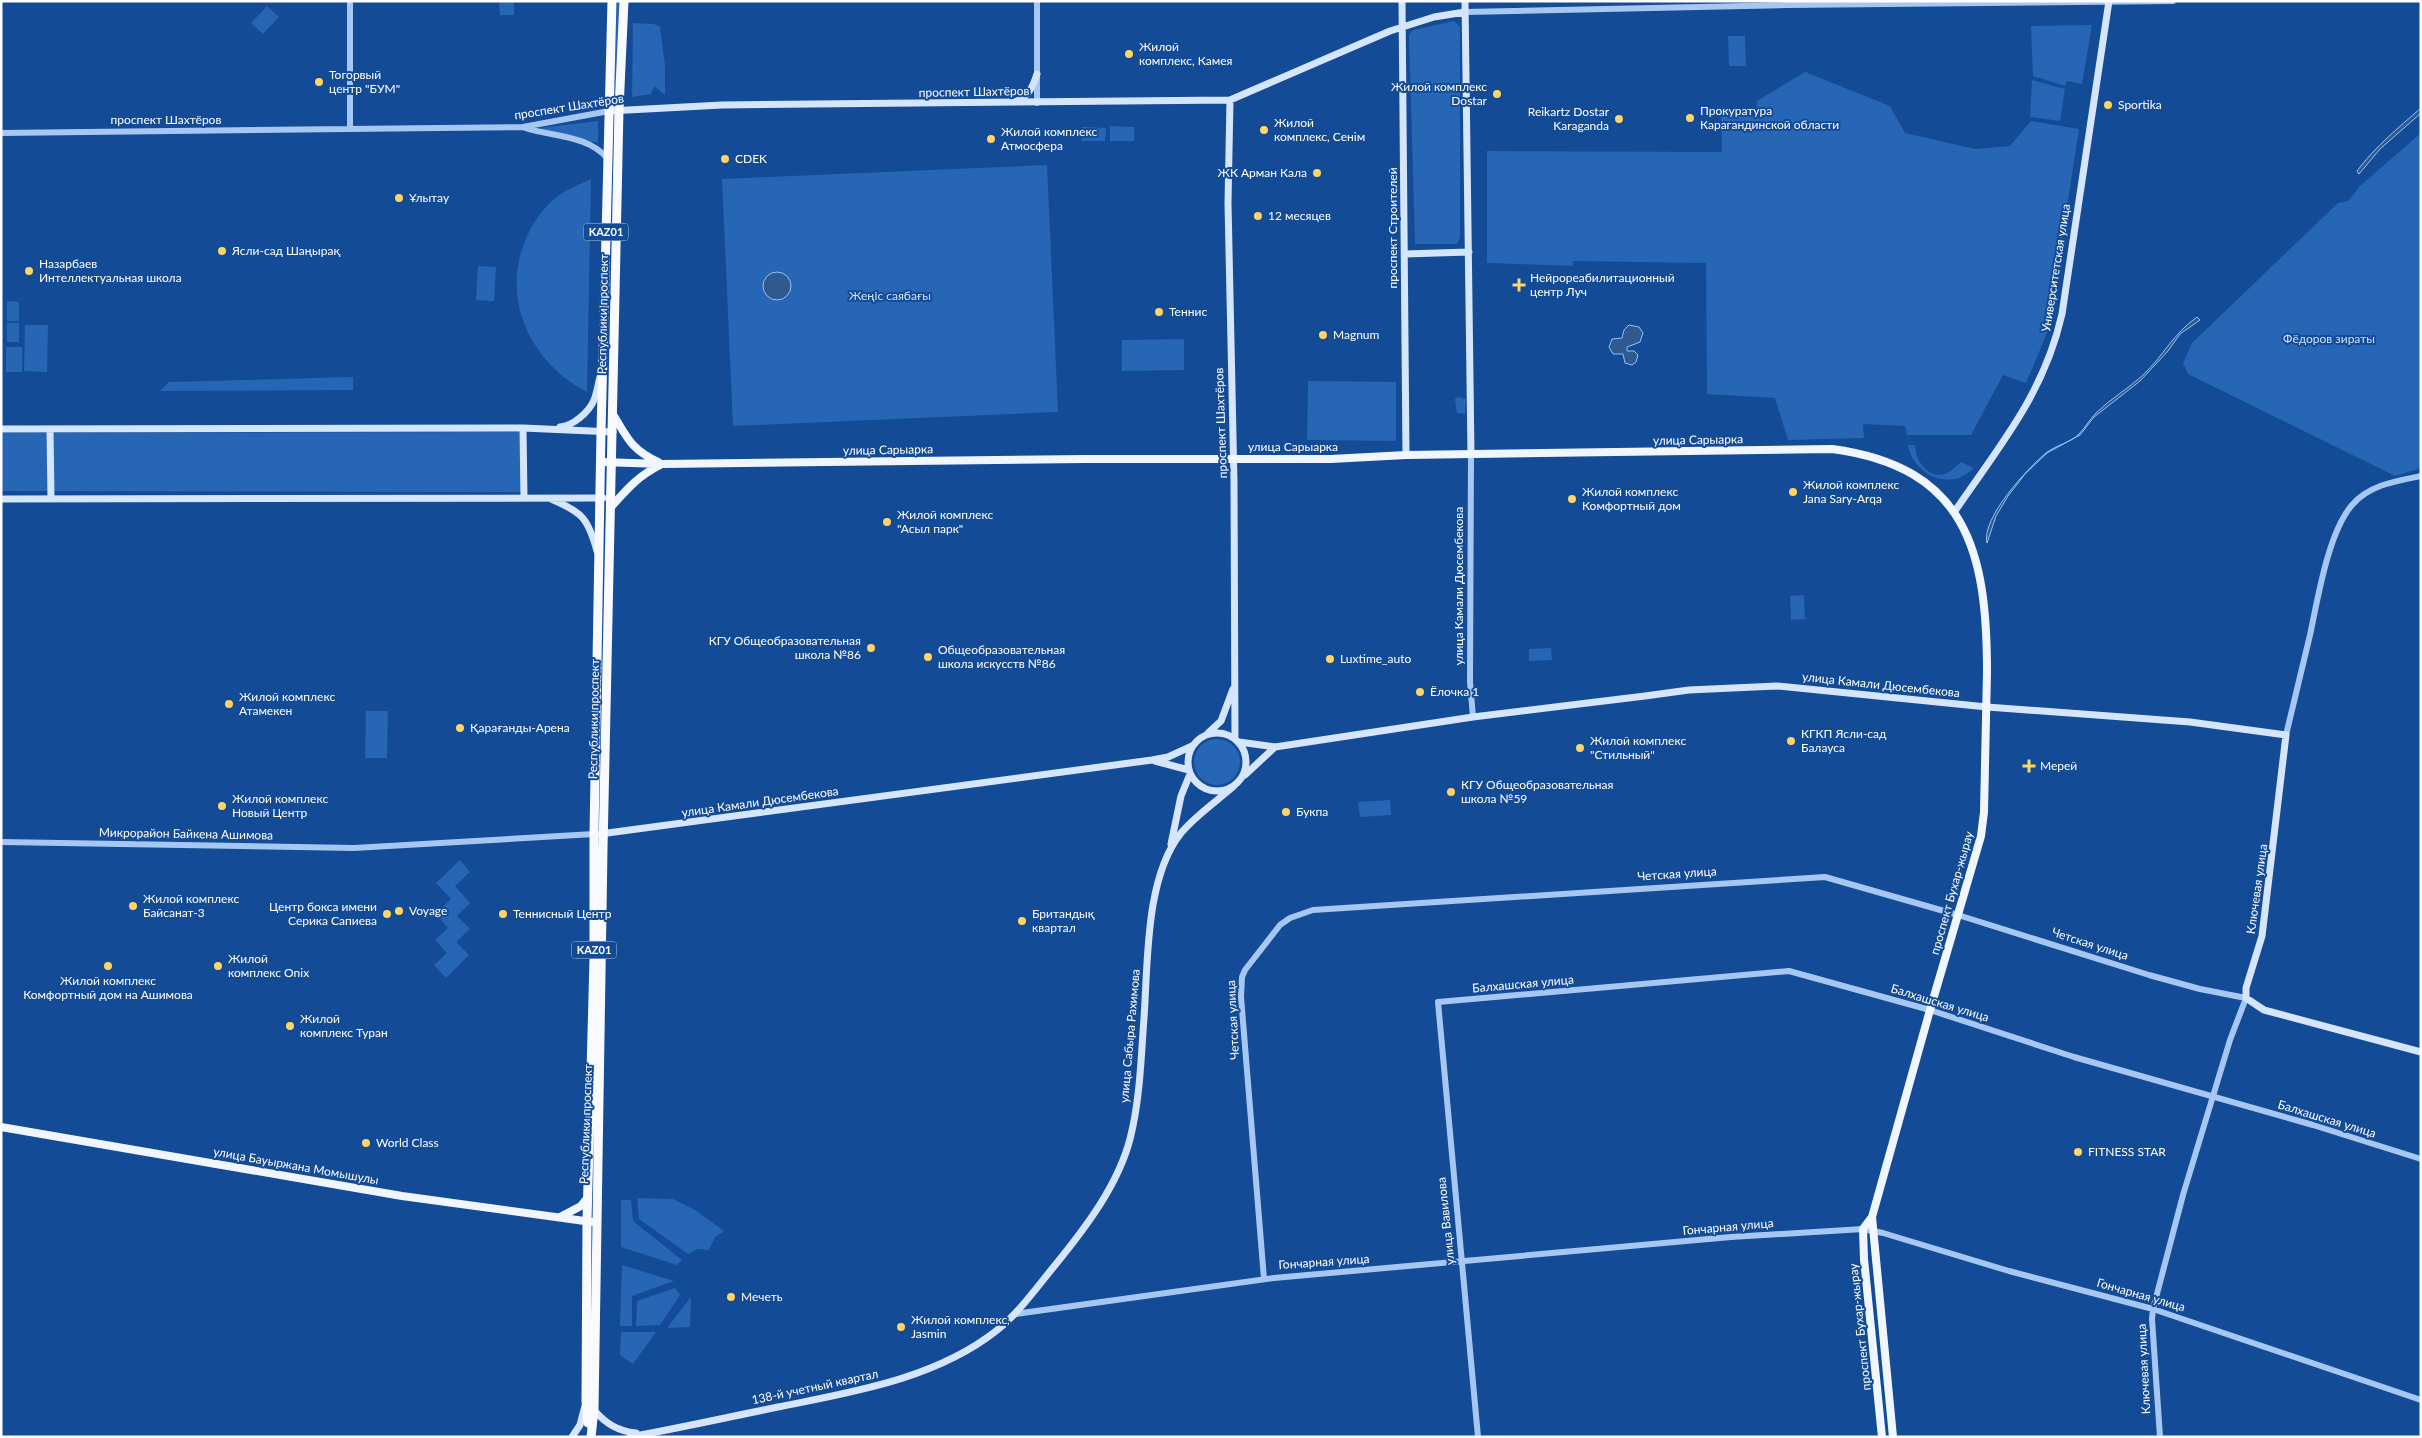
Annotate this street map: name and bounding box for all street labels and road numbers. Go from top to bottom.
street label: проспект Шахтёров [918,83,1030,100]
street label: проспект Шахтёров [513,90,625,123]
street label: проспект Шахтёров [111,112,221,127]
street label: проспект Строителей [1385,167,1400,289]
street label: Университетская улица [2038,203,2073,333]
road number: KАZ01 [584,223,628,240]
street label: Республики проспект [594,254,611,374]
street label: проспект Шахтёров [1211,367,1230,479]
street label: улица Сарыарка [1653,431,1743,448]
street label: улица Сарыарка [1248,439,1338,454]
street label: улица Сарыарка [843,441,933,458]
street label: улица Камали Дюсембекова [1451,507,1466,665]
street label: Республики проспект [585,659,602,779]
street label: улица Камали Дюсембекова [1802,669,1961,700]
street label: улица Камали Дюсембекова [680,783,839,820]
street label: Микрорайон Байкена Ашимова [99,824,273,843]
street label: проспект Бухар-жырау [1927,829,1977,956]
street label: Ключевая улица [2243,843,2270,935]
street label: Четская улица [1637,863,1717,884]
street label: Четская улица [2050,924,2130,963]
road number: KАZ01 [572,942,616,958]
street label: улица Сабыра Рахимова [1116,968,1143,1104]
street label: Балхашская улица [1472,972,1574,995]
street label: Четская улица [1223,980,1242,1060]
street label: Балхашская улица [1889,980,1991,1025]
street label: Республики проспект [576,1064,595,1184]
street label: Балхашская улица [2276,1096,2378,1141]
street label: улица Бауыржана Момышулы [212,1144,380,1187]
street label: улица Вавилова [1433,1176,1458,1266]
street label: Гончарная улица [1682,1215,1774,1238]
street label: Гончарная улица [1278,1251,1370,1272]
street label: проспект Бухар-жырау [1845,1262,1874,1391]
street label: Гончарная улица [2095,1275,2187,1314]
street label: Ключевая улица [2134,1323,2153,1415]
street label: 138-й учетный квартал [750,1366,880,1407]

